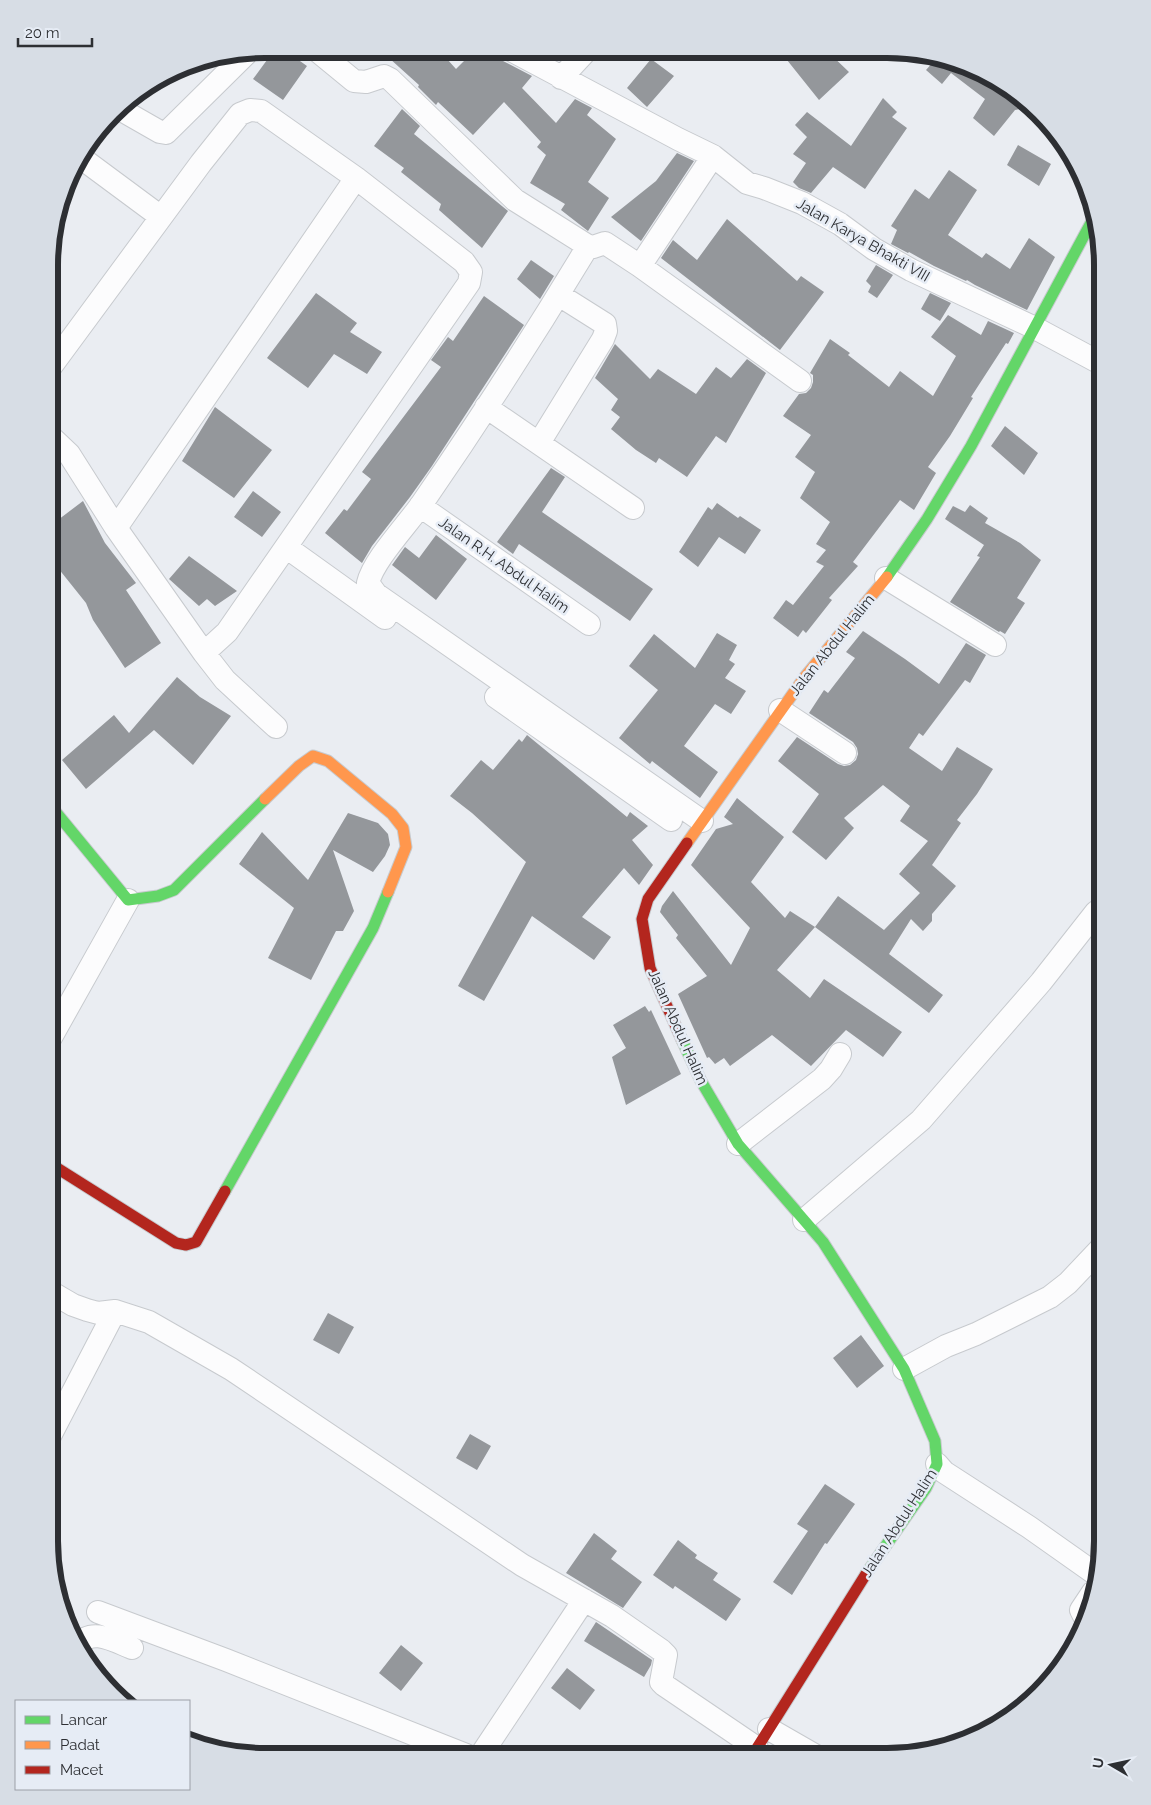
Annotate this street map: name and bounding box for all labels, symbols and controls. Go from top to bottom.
scale bar [18,15,91,47]
text: 20 m [25,24,60,42]
street label: Jalan Karya Bhakti VIII [793,194,933,286]
street label: Jalan R.H. Abdul Halim [435,513,573,617]
street label: Jalan Abdul Halim [786,591,878,699]
street label: Jalan Abdul Halim [644,966,712,1088]
street label: Jalan Abdul Halim [857,1466,941,1580]
legend [15,1700,190,1790]
text: Lancar [60,1711,108,1729]
text: Padat [60,1736,100,1754]
north arrow [1086,1740,1136,1790]
text: U [1089,1757,1107,1769]
text: Macet [60,1761,103,1779]

